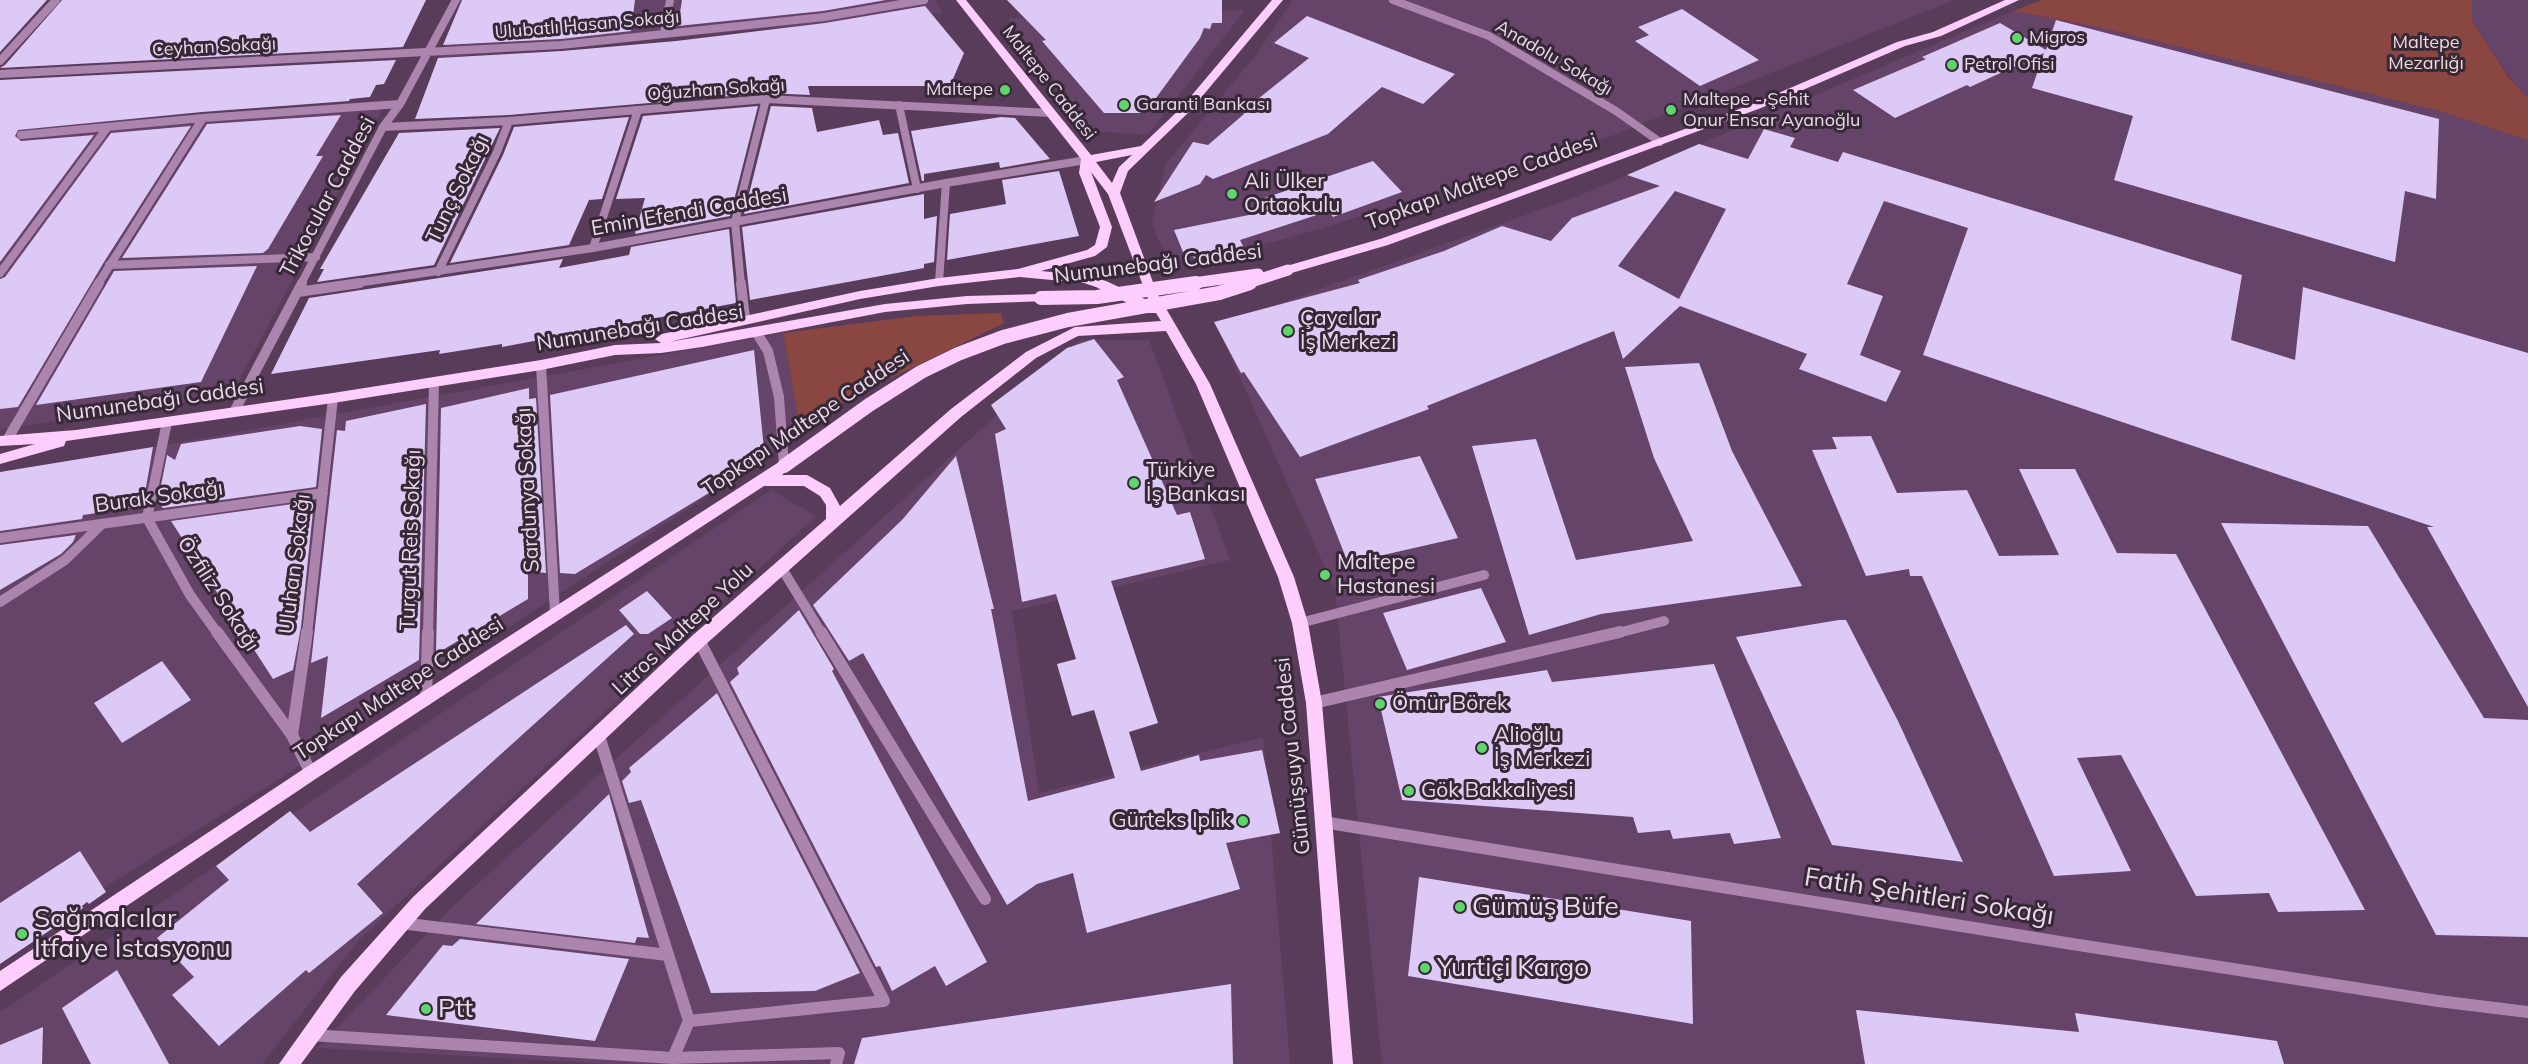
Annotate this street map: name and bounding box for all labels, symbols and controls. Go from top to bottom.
street label: Ulubatlı Hasan Sokağı [494,6,680,44]
street label: Anadolu Sokağı [1492,16,1616,100]
street label: Maltepe Caddesi [998,21,1100,145]
place label: Migros [2029,27,2085,49]
marker: Migros [2010,31,2024,45]
park label: Maltepe Mezarlığı [2388,32,2464,74]
street label: Ceyhan Sokağı [151,33,277,61]
place label: Petrol Ofisi [1964,54,2055,76]
marker: Petrol Ofisi [1945,58,1959,72]
street label: Oğuzhan Sokağı [647,74,785,106]
place label: Maltepe [926,79,993,101]
marker: Maltepe [998,83,1012,97]
place label: Maltepe - Şehit Onur Ensar Ayanoğlu [1683,89,1860,132]
place label: Garanti Bankası [1136,94,1270,116]
marker: Garanti Bankası [1117,98,1131,112]
marker: Maltepe - Şehit Onur Ensar Ayanoğlu [1664,103,1678,117]
street label: Trikocular Caddesi [275,112,381,282]
street label: Topkapı Maltepe Caddesi [1363,128,1601,236]
street label: Tunç Sokağı [421,131,495,247]
place label: Ali Ülker Ortaokulu [1244,169,1340,219]
street label: Emin Efendi Caddesi [589,182,789,242]
marker: Ali Ülker Ortaokulu [1225,187,1239,201]
street label: Numunebağı Caddesi [1053,239,1263,289]
street label: Numunebağı Caddesi [535,299,745,357]
place label: Çaycılar İş Merkezi [1300,306,1396,356]
marker: Çaycılar İş Merkezi [1281,324,1295,338]
street label: Topkapı Maltepe Caddesi [698,344,914,502]
street label: Numunebağı Caddesi [55,374,265,428]
street label: Sardunya Sokağı [511,407,545,573]
street label: Turgut Reis Sokağı [395,449,427,631]
place label: Türkiye İş Bankası [1146,458,1245,508]
street label: Burak Sokağı [93,476,225,518]
marker: Türkiye İş Bankası [1127,476,1141,490]
street label: Uluhan Sokağı [274,492,316,636]
street label: Özfiliz Sokağı [172,532,264,656]
place label: Maltepe Hastanesi [1337,550,1435,600]
street label: Litros Maltepe Yolu [607,557,759,701]
marker: Maltepe Hastanesi [1318,568,1332,582]
street label: Topkapı Maltepe Caddesi [290,612,508,766]
street label: Gümüşsuyu Caddesi [1270,656,1316,856]
place label: Ömür Börek [1392,691,1508,717]
marker: Ömür Börek [1373,697,1387,711]
place label: Alioğlu İş Merkezi [1494,723,1590,773]
marker: Alioğlu İş Merkezi [1475,741,1489,755]
place label: Gök Bakkaliyesi [1421,778,1573,804]
marker: Gök Bakkaliyesi [1402,784,1416,798]
place label: Gürteks Iplik [1111,808,1231,834]
marker: Gürteks Iplik [1236,814,1250,828]
street label: Fatih Şehitleri Sokağı [1802,862,2056,932]
place label: Gümüş Büfe [1472,891,1619,923]
marker: Gümüş Büfe [1453,900,1467,914]
place label: Sağmalcılar İtfaiye İstasyonu [34,903,230,964]
marker: Sağmalcılar İtfaiye İstasyonu [15,927,29,941]
place label: Yurtiçi Kargo [1437,952,1589,984]
marker: Yurtiçi Kargo [1418,961,1432,975]
place label: Ptt [438,993,473,1025]
marker: Ptt [419,1002,433,1016]

